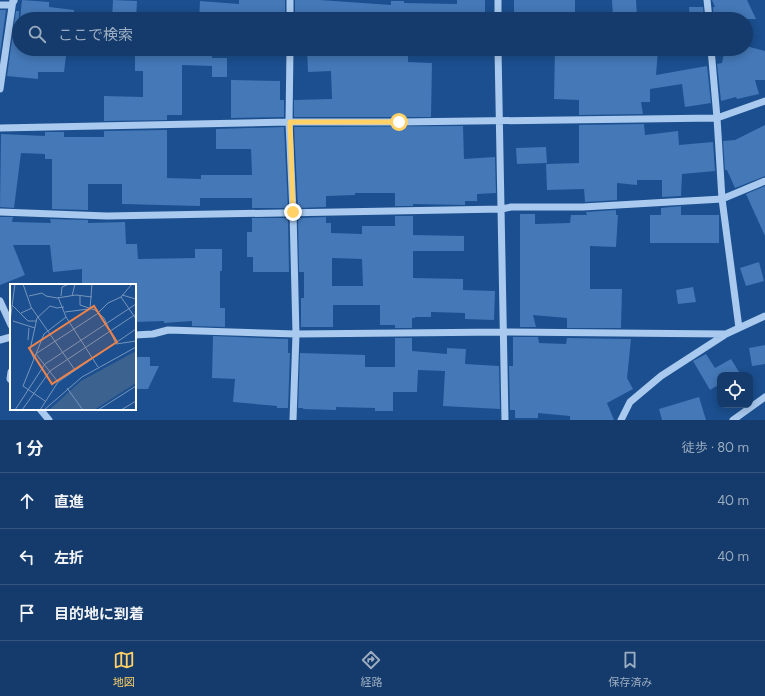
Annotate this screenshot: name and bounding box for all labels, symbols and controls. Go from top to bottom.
search box [12,12,753,56]
icon: search [26,23,48,45]
text: ここで検索 [58,25,133,45]
route start [390,113,408,131]
route end [284,203,302,221]
inset map [10,284,136,410]
map controls [717,372,753,408]
button: locate [717,372,753,408]
text: 1 分 [16,437,43,459]
text: 徒歩 · 80 m [682,439,749,456]
icon: ahead [16,490,38,512]
text: 直進 [54,492,84,512]
text: 40 m [717,492,749,509]
icon: left [16,546,38,568]
text: 左折 [54,548,84,568]
text: 40 m [717,548,749,565]
icon: arrive [16,602,38,624]
text: 目的地に到着 [54,604,144,624]
tab: 地図 [113,649,135,689]
tab: 経路 [360,649,382,689]
tab: 保存済み [608,649,652,689]

